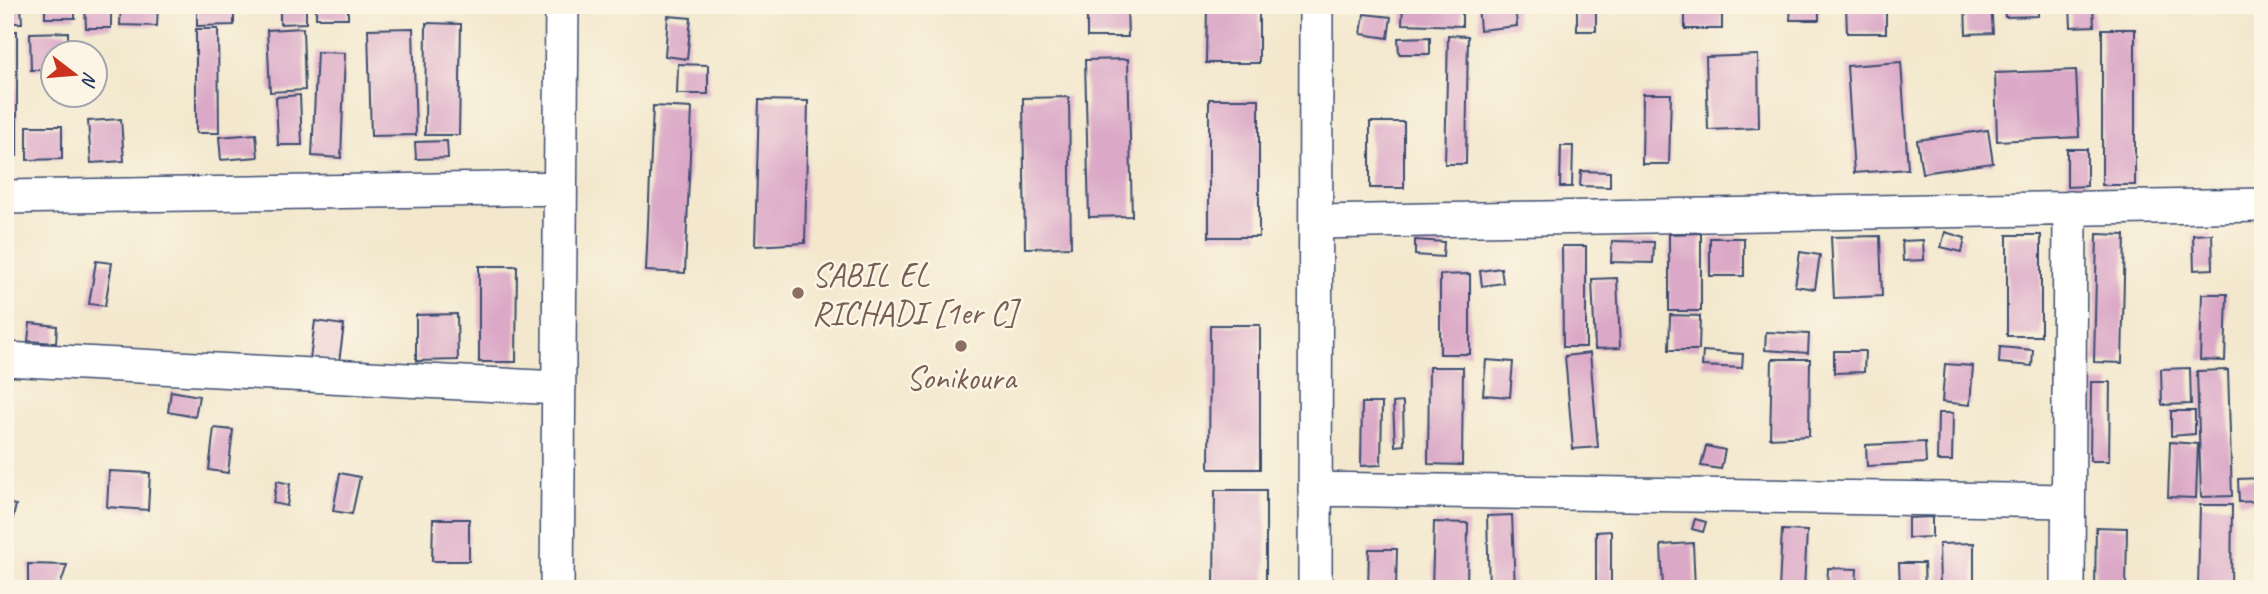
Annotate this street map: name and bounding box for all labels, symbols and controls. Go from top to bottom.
north arrow [38,38,108,108]
text: N [75,69,103,90]
place label: SABIL EL RICHADI [1er C] [812,254,1022,334]
marker: SABIL EL RICHADI [1er C] [790,285,806,301]
marker: Sonikoura [953,338,969,354]
place label: Sonikoura [906,357,1017,399]

